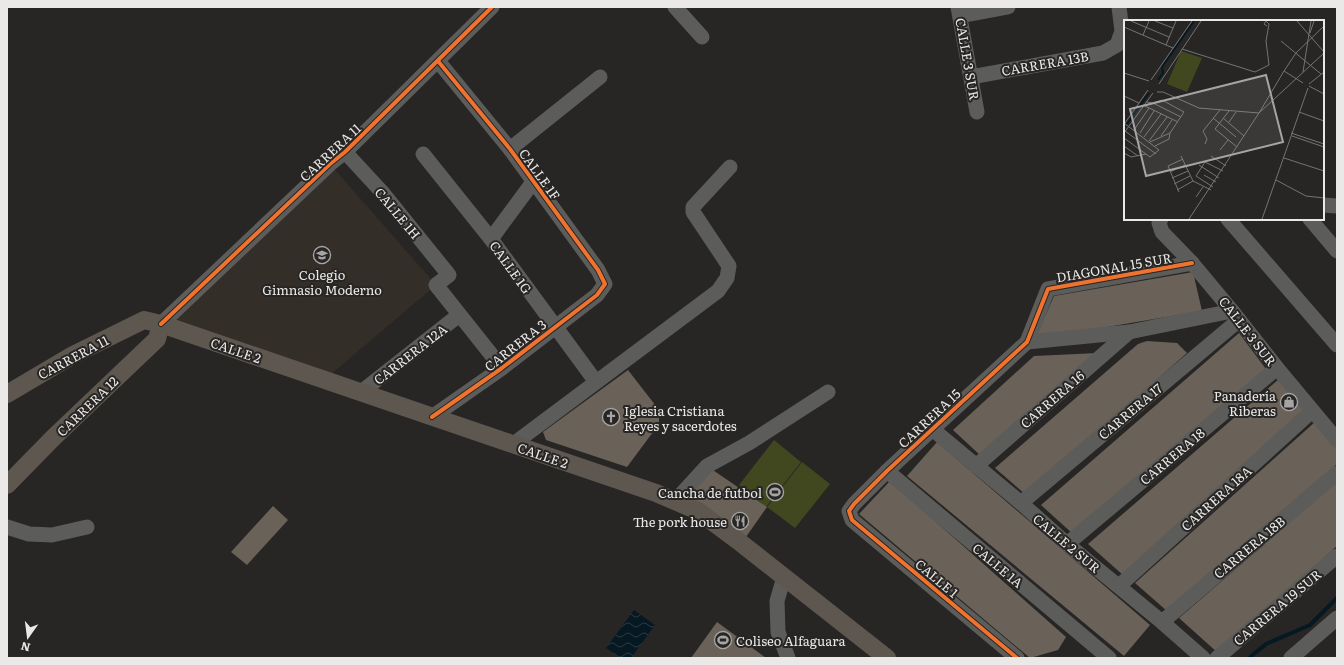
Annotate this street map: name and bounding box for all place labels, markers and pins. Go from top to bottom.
school or university icon: Colegio Gimnasio Moderno [312,245,332,265]
place label: Colegio Gimnasio Moderno [262,265,382,299]
place label: Panadería Riberas [1214,386,1276,420]
shop icon: Panadería Riberas [1279,392,1299,412]
place label: Iglesia Cristiana Reyes y sacerdotes [624,401,737,435]
church icon: Iglesia Cristiana Reyes y sacerdotes [601,407,621,427]
sports icon: Cancha de futbol [765,482,785,502]
place label: Cancha de futbol [658,483,763,502]
restaurant icon: The pork house [730,511,750,531]
place label: The pork house [633,512,727,531]
sports icon: Coliseo Alfaguara [713,630,733,650]
place label: Coliseo Alfaguara [736,631,845,650]

